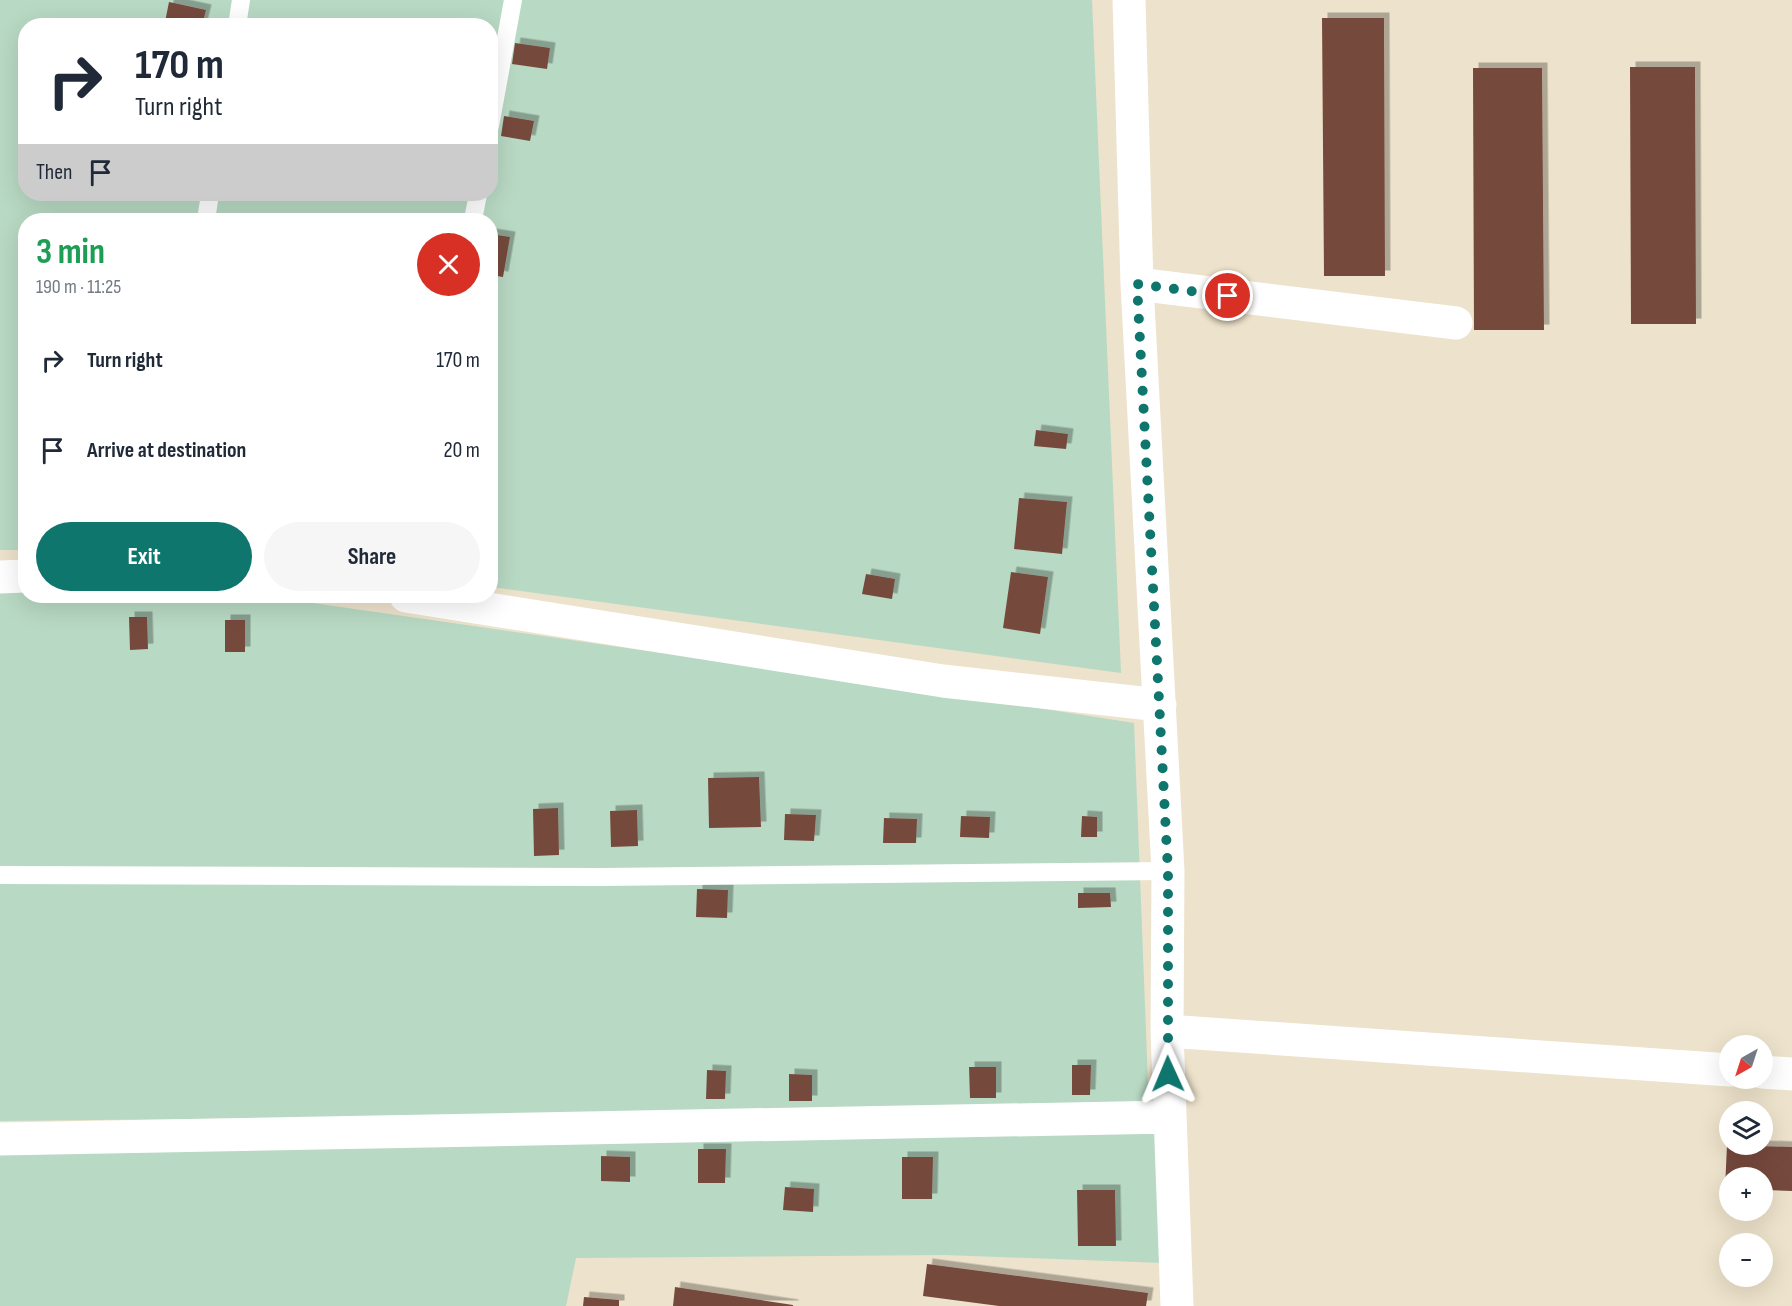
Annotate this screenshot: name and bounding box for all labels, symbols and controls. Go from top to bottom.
text: 170 m [135,40,224,91]
icon: right [36,42,114,120]
text: Turn right [135,91,222,123]
icon: arrive [84,156,117,189]
text: Then [36,159,72,186]
text: 3 min [36,231,105,274]
button: close [417,233,480,296]
pin [1202,270,1253,321]
text: 190 m · 11:25 [36,275,121,299]
icon: arrive [1211,279,1244,312]
icon: right [36,344,69,377]
text: Turn right [87,347,163,374]
text: 170 m [436,347,480,374]
icon: arrive [36,434,69,467]
text: Arrive at destination [87,437,246,464]
text: 20 m [444,437,480,464]
button: Exit [36,522,252,591]
button: Share [264,522,480,591]
north arrow [1719,1035,1773,1089]
map controls [1719,1035,1773,1287]
position arrow [1136,1042,1200,1106]
button: layers [1719,1101,1773,1155]
button: + [1719,1167,1773,1221]
button: − [1719,1233,1773,1287]

